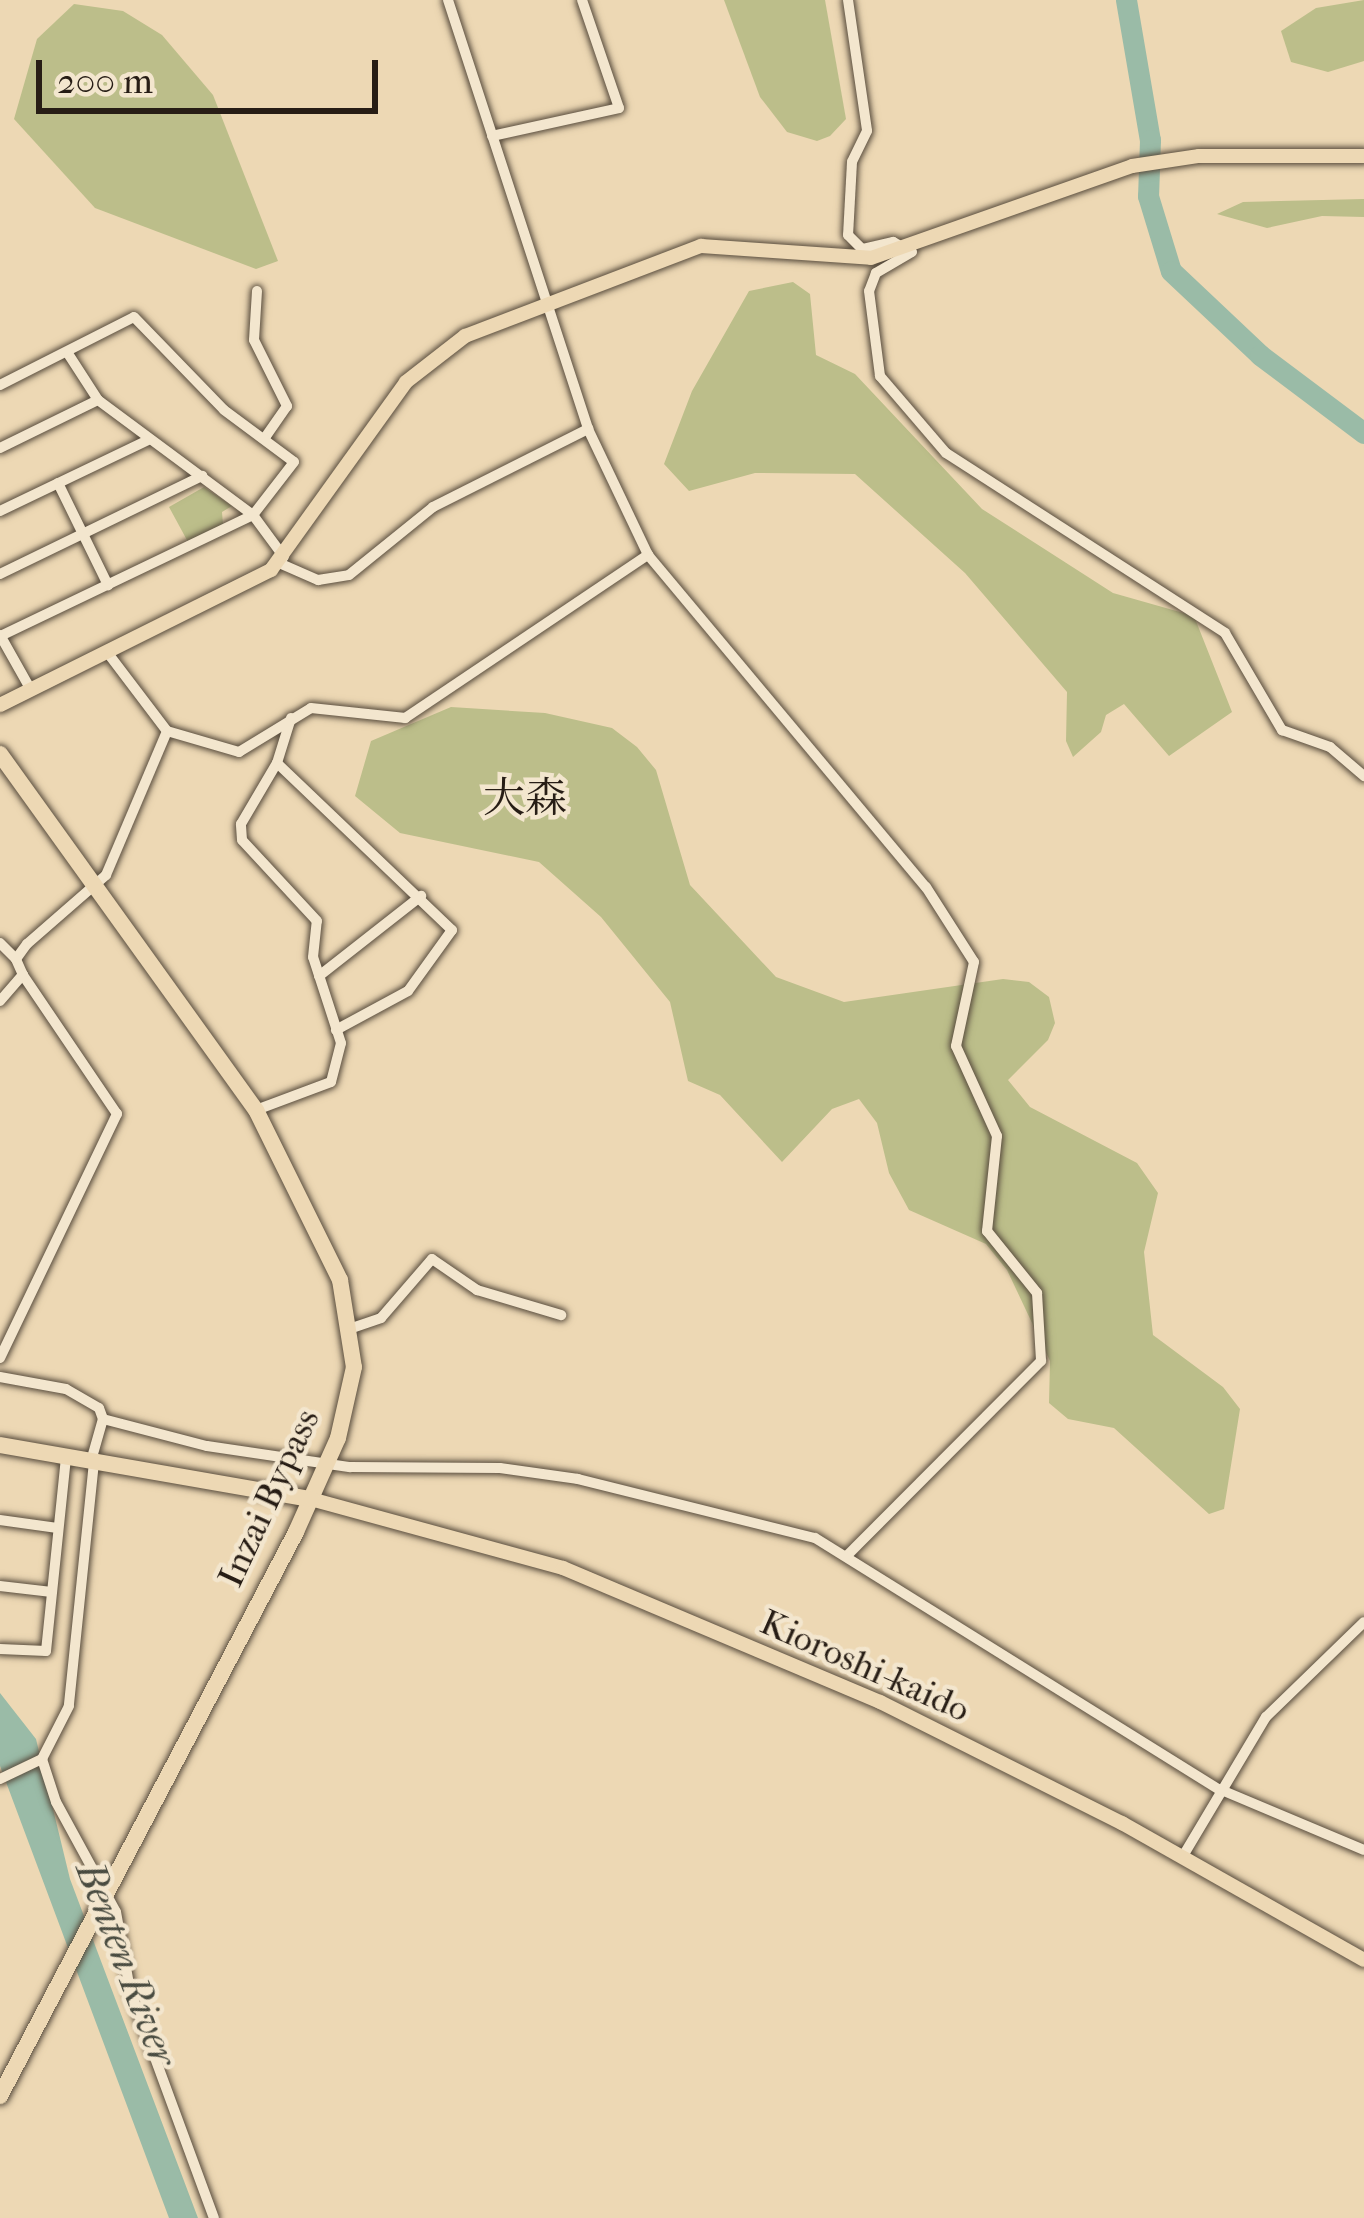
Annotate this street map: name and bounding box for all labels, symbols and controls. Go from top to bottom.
scale bar [42,36,384,110]
text: 200 m [57,60,153,102]
district label: 大森 [483,774,567,824]
street label: Inzai Bypass [209,1402,329,1594]
street label: Kioroshi-kaido [754,1601,976,1731]
water label: Benten River [66,1855,186,2073]

